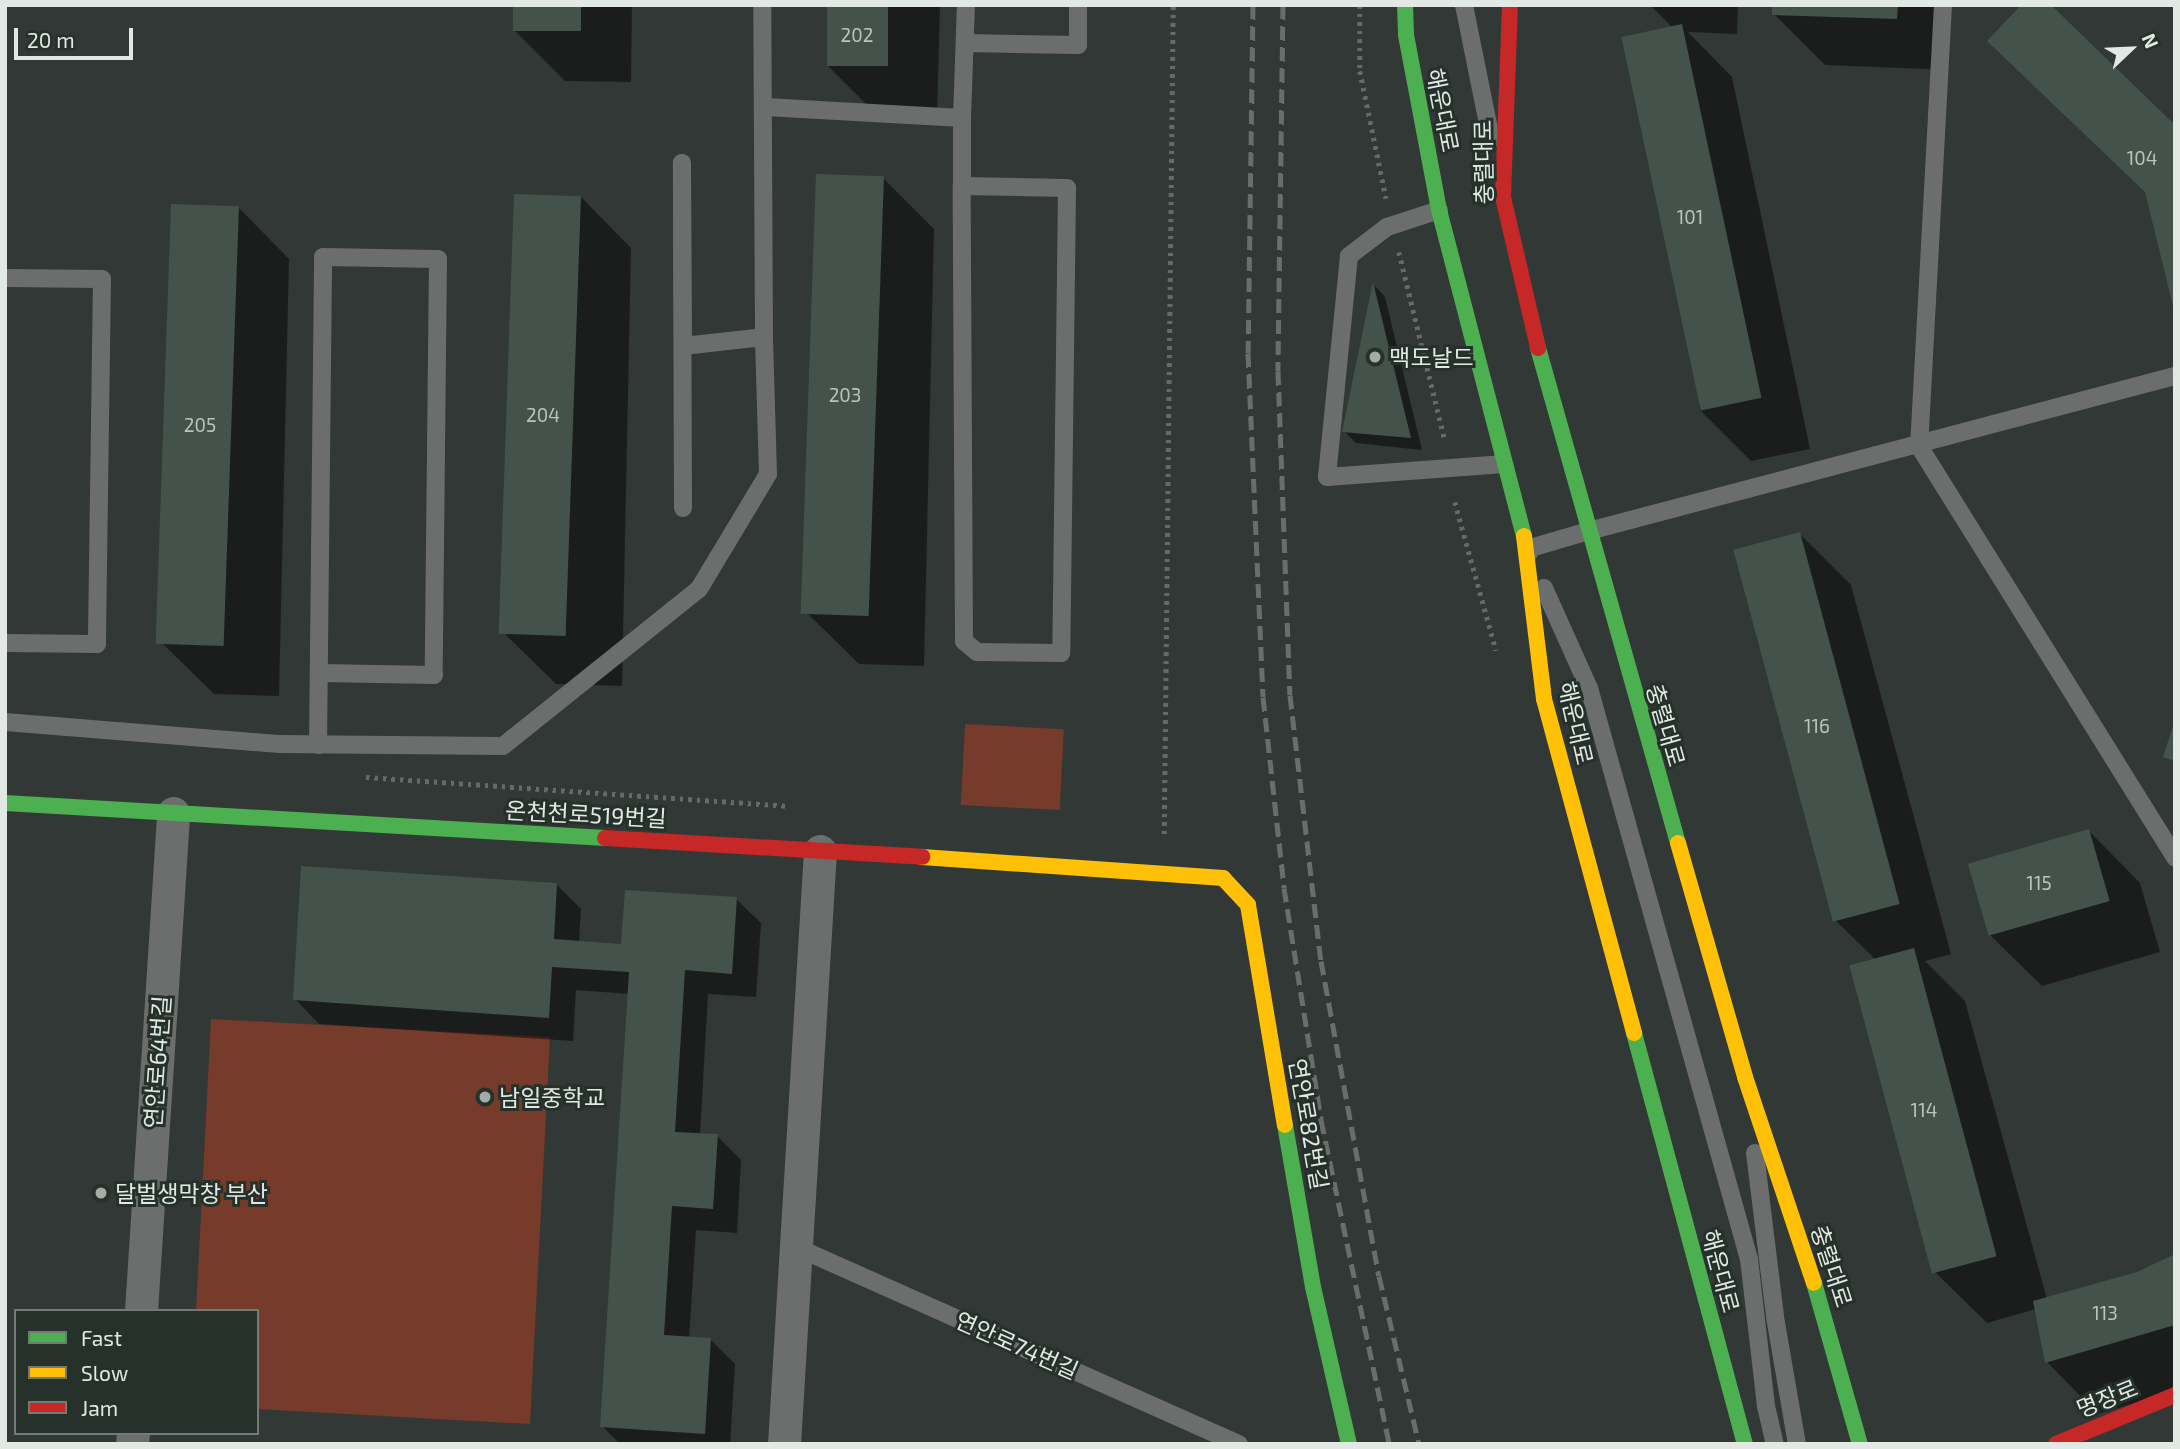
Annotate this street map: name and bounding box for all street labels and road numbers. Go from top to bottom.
street label: 해운대로 [1421,66,1465,154]
street label: 충렬대로 [1468,119,1498,205]
street label: 해운대로 [1553,679,1599,767]
street label: 충렬대로 [1641,681,1691,769]
street label: 온천천로519번길 [505,796,667,832]
street label: 연안로64번길 [139,995,175,1129]
street label: 연안로82번길 [1284,1056,1334,1192]
street label: 충렬대로 [1806,1221,1858,1311]
street label: 해운대로 [1697,1227,1745,1315]
street label: 연안로74번길 [951,1306,1083,1384]
street label: 명장로 [2072,1373,2142,1423]

